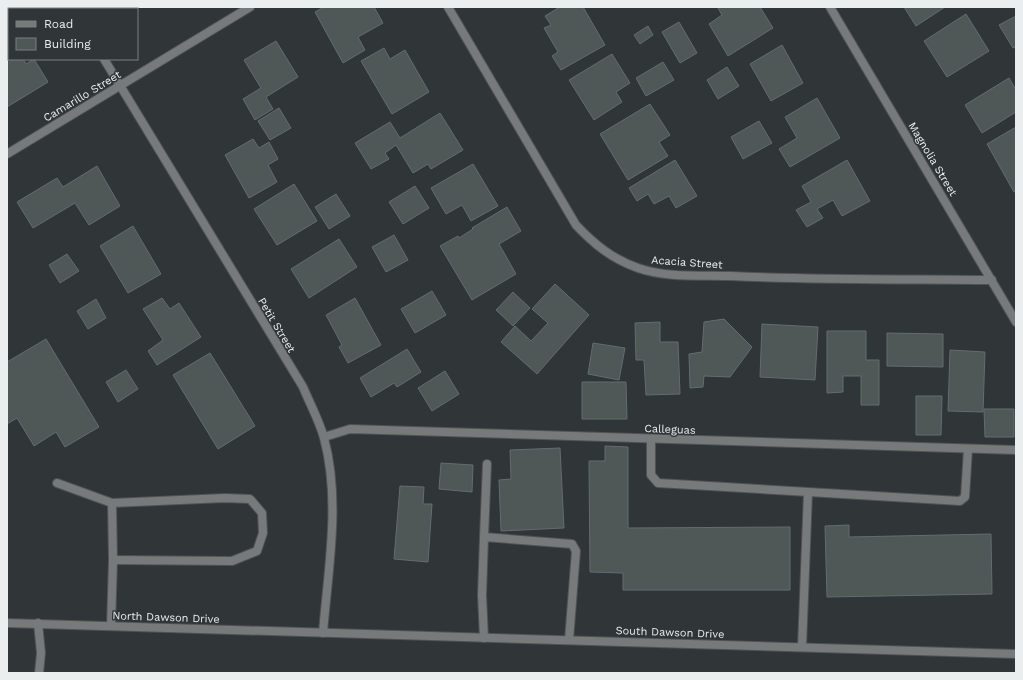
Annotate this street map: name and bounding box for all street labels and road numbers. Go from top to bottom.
street label: Camarillo Street [41,68,124,125]
street label: Magnolia Street [905,120,960,199]
street label: Acacia Street [651,254,723,272]
street label: Petit Street [255,295,298,355]
street label: Calleguas [644,422,696,437]
street label: North Dawson Drive [112,609,220,626]
street label: South Dawson Drive [615,624,725,641]

